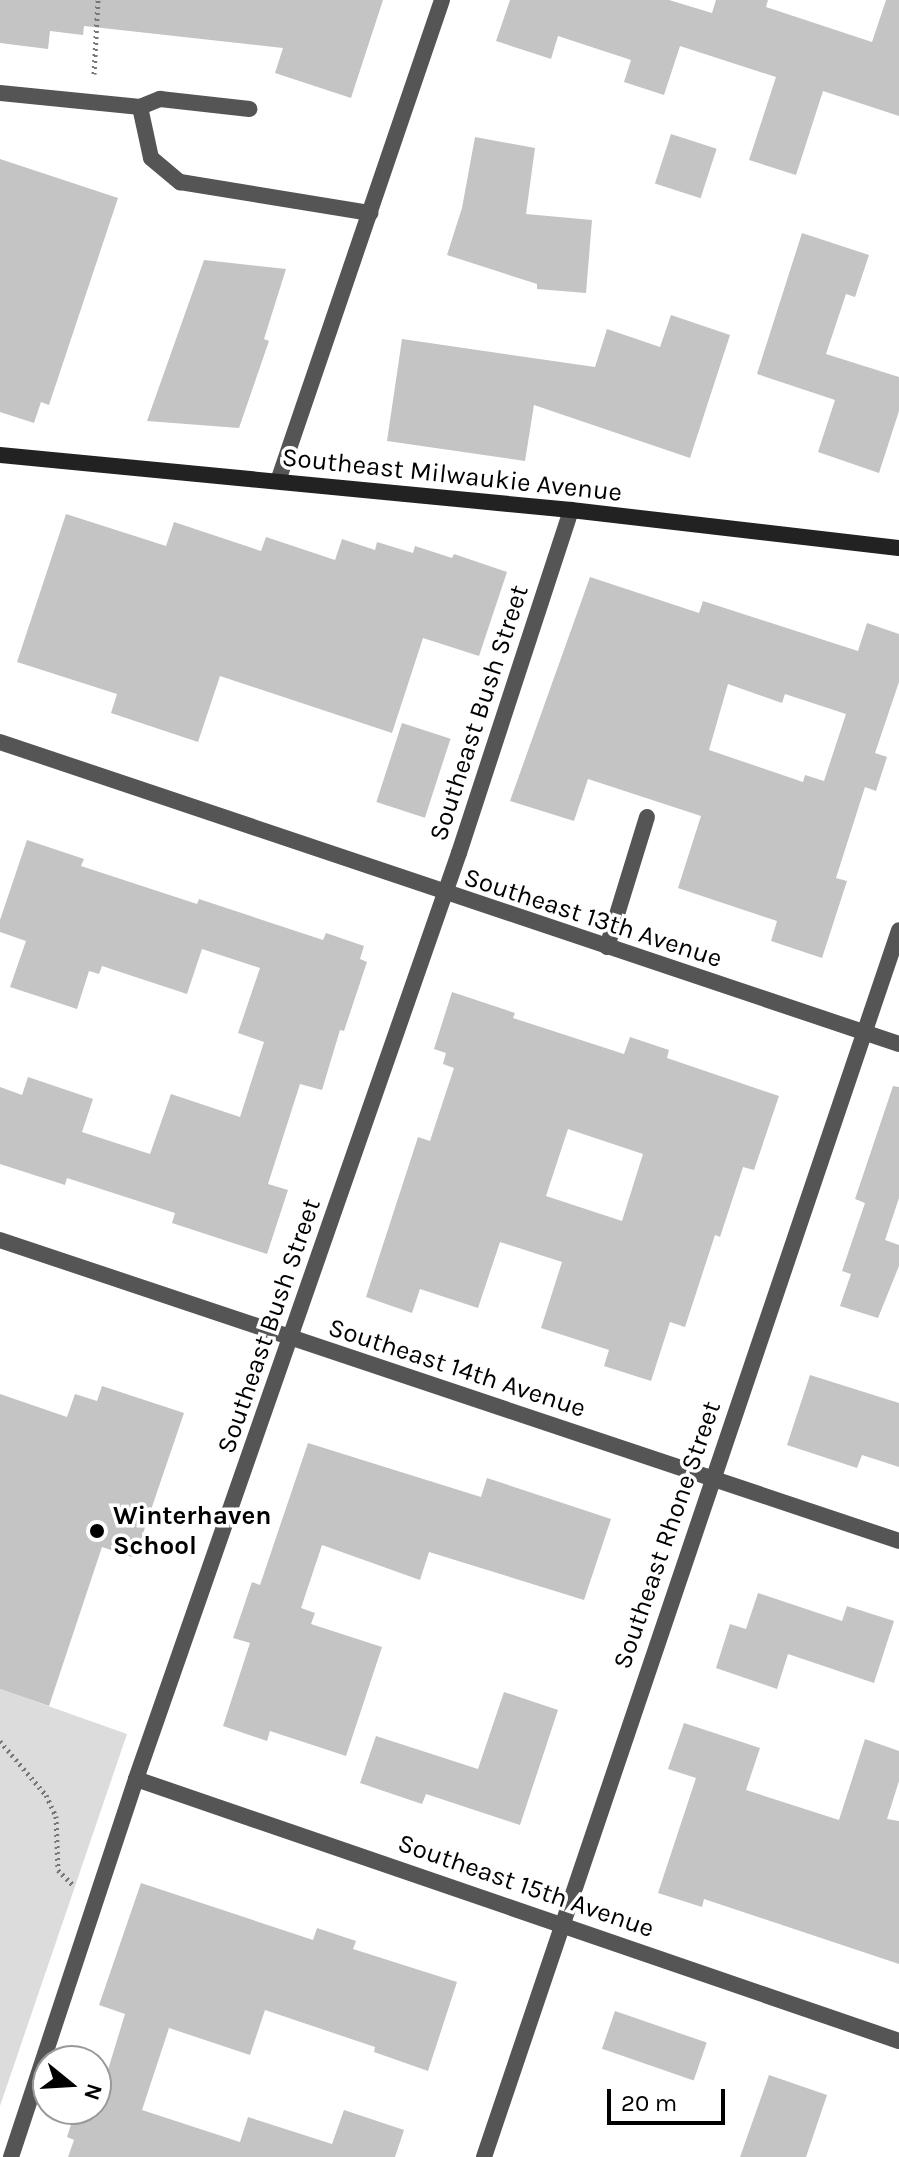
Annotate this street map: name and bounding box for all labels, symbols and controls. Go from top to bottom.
street label: Southeast Milwaukie Avenue [280,442,624,508]
street label: Southeast Bush Street [423,581,535,845]
street label: Southeast 13th Avenue [460,862,726,974]
street label: Southeast Bush Street [211,1195,327,1457]
street label: Southeast 14th Avenue [324,1312,590,1424]
street label: Southeast Rhone Street [607,1397,727,1673]
place label: Winterhaven School [113,1500,271,1562]
marker: Winterhaven School [88,1522,106,1540]
street label: Southeast 15th Avenue [394,1827,658,1945]
north arrow [32,2045,112,2125]
scale bar [611,2073,729,2123]
text: N [78,2080,108,2103]
text: 20 m [621,2089,677,2117]

